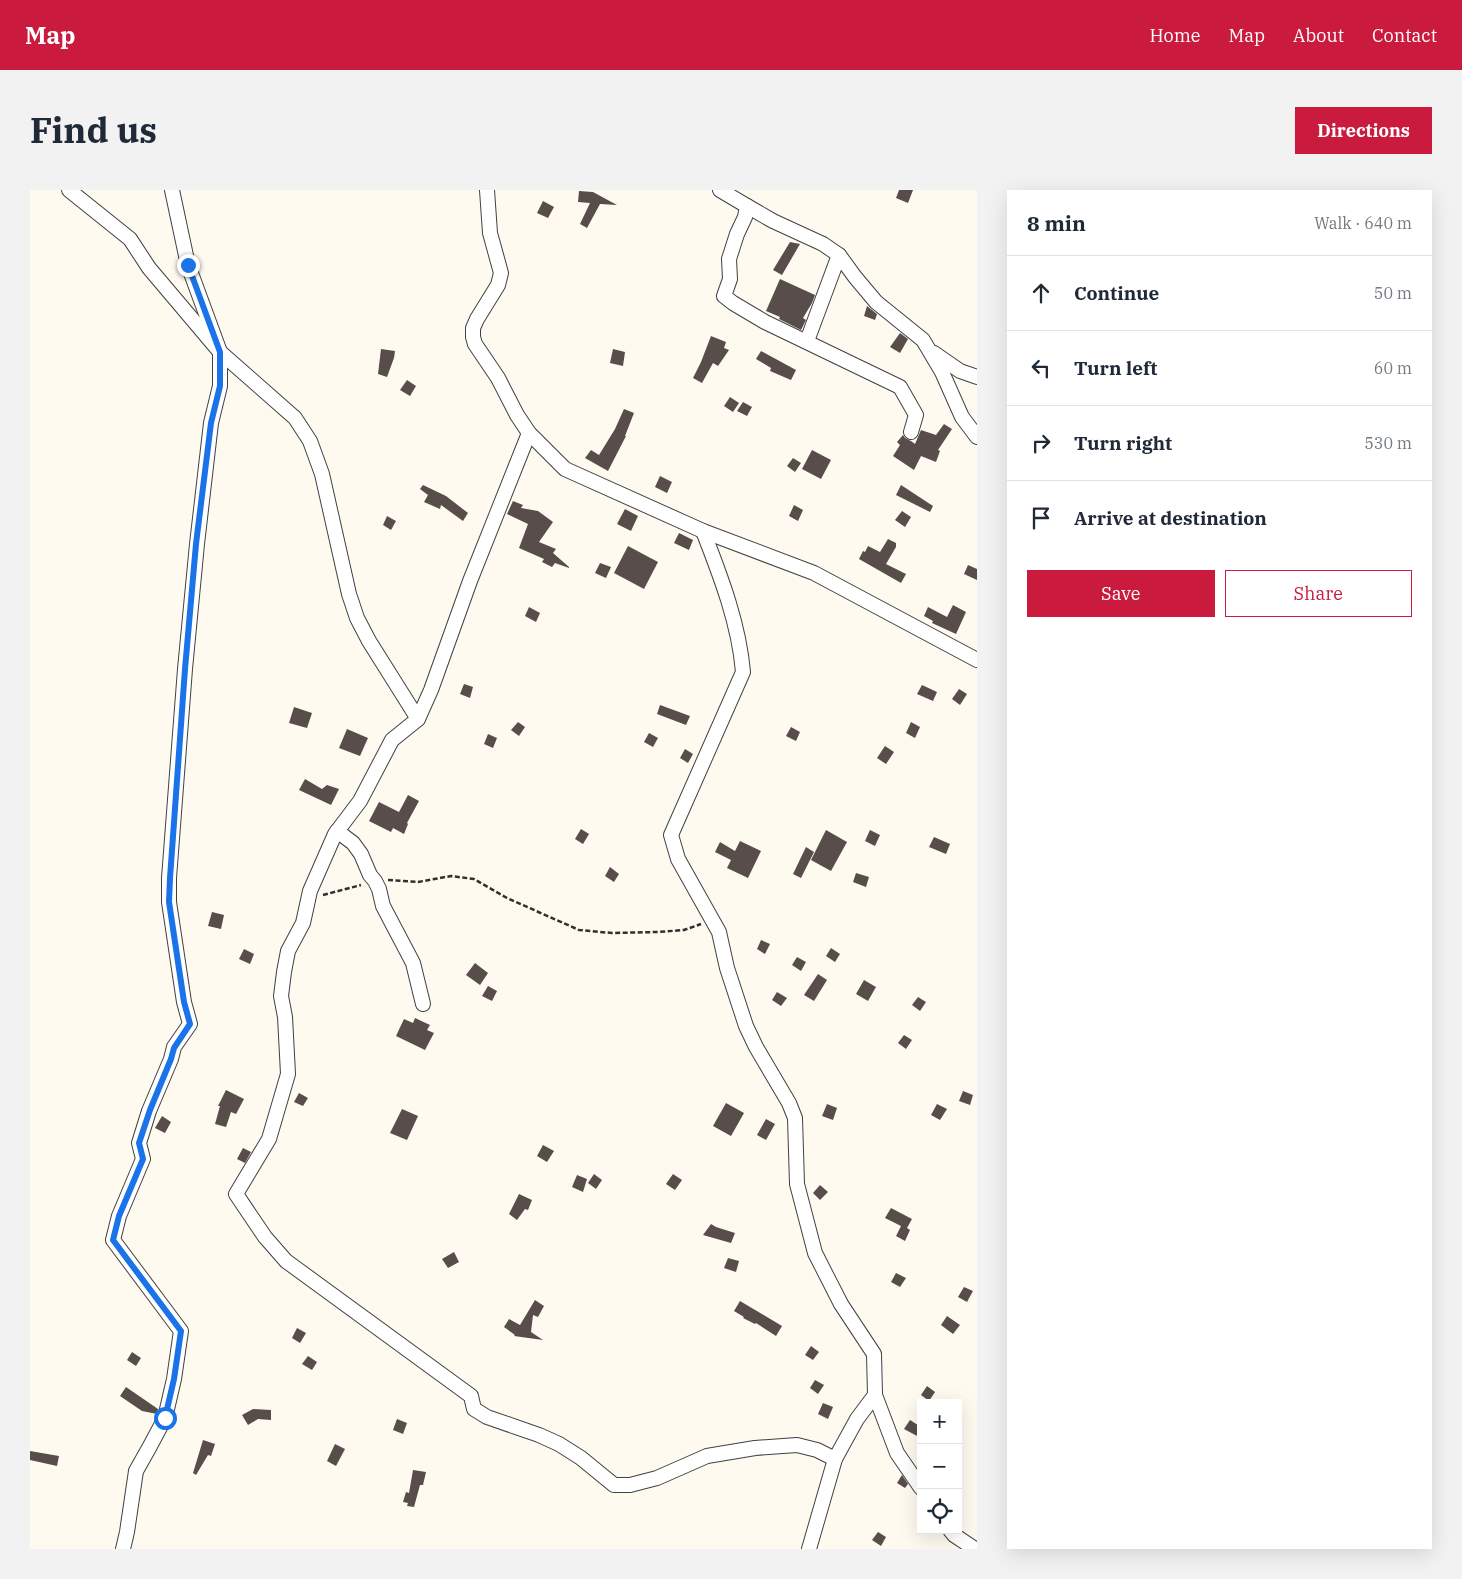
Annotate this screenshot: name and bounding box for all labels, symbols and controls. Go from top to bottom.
text: Map [25,19,75,51]
text: Home [1149,24,1201,47]
text: Map [1229,24,1265,47]
text: About [1293,24,1344,47]
text: Contact [1372,24,1437,47]
text: Find us [30,107,157,153]
button: Directions [1295,107,1432,154]
text: 8 min [1027,209,1086,237]
text: Walk · 640 m [1314,213,1412,233]
route end [177,254,200,277]
icon: ahead [1027,279,1055,307]
text: Continue [1074,281,1159,305]
text: 50 m [1374,283,1412,303]
icon: left [1027,354,1055,382]
text: Turn left [1074,356,1157,380]
text: 60 m [1374,358,1412,378]
icon: right [1027,429,1055,457]
text: Turn right [1074,431,1172,455]
text: 530 m [1364,433,1412,453]
icon: arrive [1027,504,1055,532]
text: Arrive at destination [1074,506,1267,530]
button: Save [1027,570,1215,617]
button: Share [1225,570,1412,617]
map controls [917,1399,962,1534]
button: + [917,1399,962,1444]
route start [154,1407,177,1430]
button: − [917,1444,962,1489]
button: locate [917,1489,962,1534]

